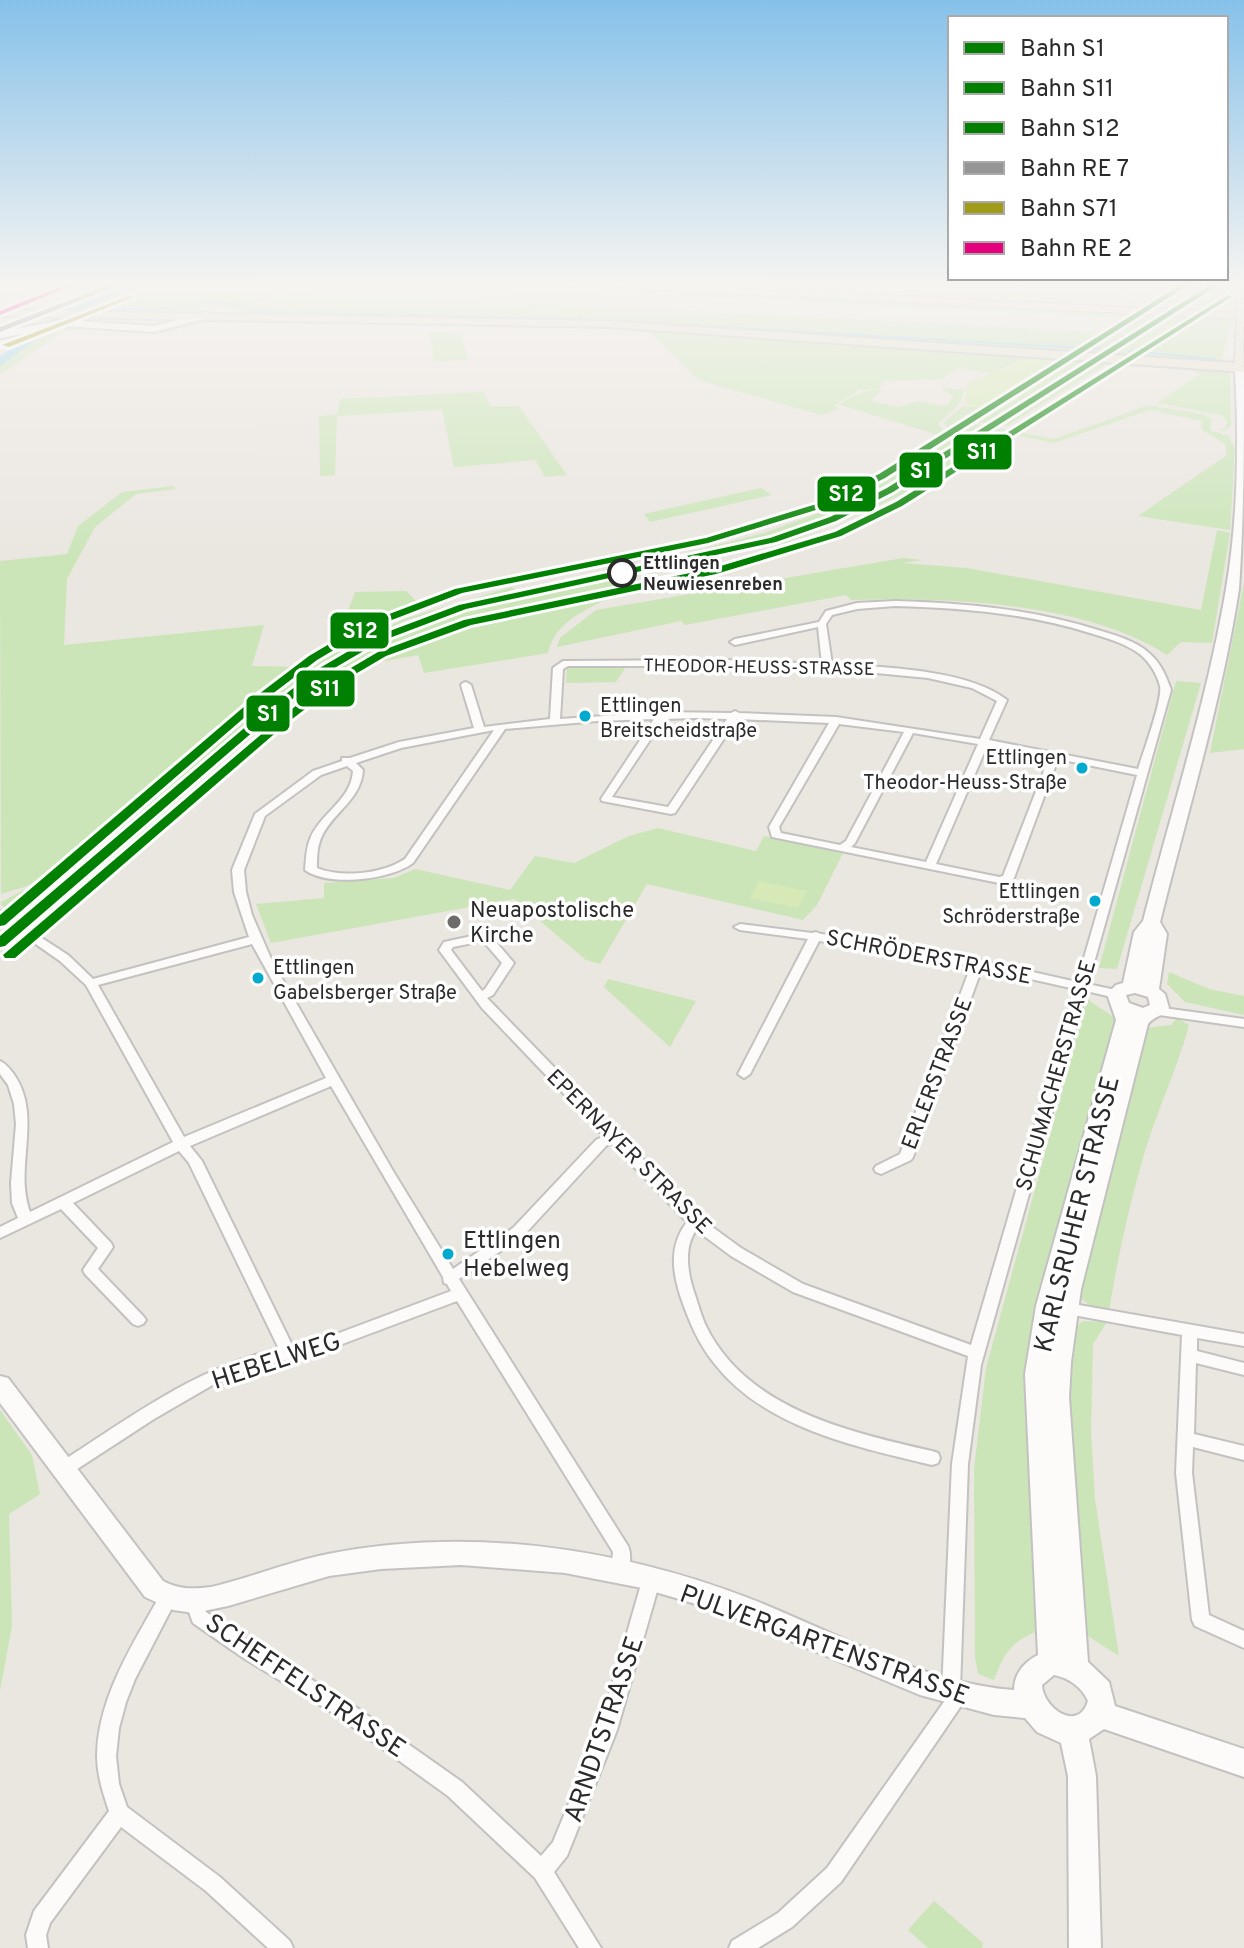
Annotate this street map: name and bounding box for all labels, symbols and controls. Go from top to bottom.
legend [948,16,1228,280]
text: Bahn S1 [1020,35,1105,65]
text: Bahn S11 [1020,75,1114,105]
text: Bahn S12 [1020,115,1120,145]
text: Bahn RE 7 [1020,155,1129,185]
text: Bahn S71 [1020,195,1118,225]
text: Bahn RE 2 [1020,235,1132,265]
line badge: S11 [952,433,1013,471]
text: S11 [966,440,998,467]
line badge: S1 [898,451,944,489]
text: S1 [910,459,932,486]
line badge: S12 [816,475,877,513]
text: S12 [828,482,864,509]
place label: Ettlingen Neuwiesenreben [643,553,783,597]
marker: Ettlingen Neuwiesenreben [608,559,636,587]
line badge: S12 [329,611,390,650]
text: S12 [342,619,378,646]
street label: THEODOR-HEUSS-STRASSE [643,655,875,682]
line badge: S11 [295,669,356,708]
text: S11 [309,677,341,704]
line badge: S1 [245,694,291,733]
place label: Ettlingen Breitscheidstraße [600,694,757,745]
text: S1 [257,702,279,729]
marker: Ettlingen Breitscheidstraße [577,708,593,724]
place label: Ettlingen Theodor-Heuss-Straße [863,746,1067,797]
marker: Ettlingen Theodor-Heuss-Straße [1074,760,1090,776]
place label: Ettlingen Schröderstraße [942,880,1080,931]
marker: Ettlingen Schröderstraße [1087,893,1103,909]
place label: Neuapostolische Kirche [470,898,634,950]
marker: Neuapostolische Kirche [445,913,463,931]
street label: SCHRÖDERSTRASSE [824,923,1034,992]
place label: Ettlingen Gabelsberger Straße [273,956,457,1007]
street label: SCHUMACHERSTRASSE [1011,957,1103,1194]
marker: Ettlingen Gabelsberger Straße [250,970,266,986]
street label: ERLERSTRASSE [897,994,980,1154]
street label: EPERNAYER STRASSE [540,1064,717,1241]
street label: KARLSRUHER STRASSE [1028,1073,1129,1356]
place label: Ettlingen Hebelweg [463,1227,570,1285]
marker: Ettlingen Hebelweg [440,1246,456,1262]
street label: HEBELWEG [208,1326,346,1399]
street label: PULVERGARTENSTRASSE [675,1579,974,1714]
street label: SCHEFFELSTRASSE [198,1608,411,1767]
street label: ARNDTSTRASSE [558,1632,653,1827]

